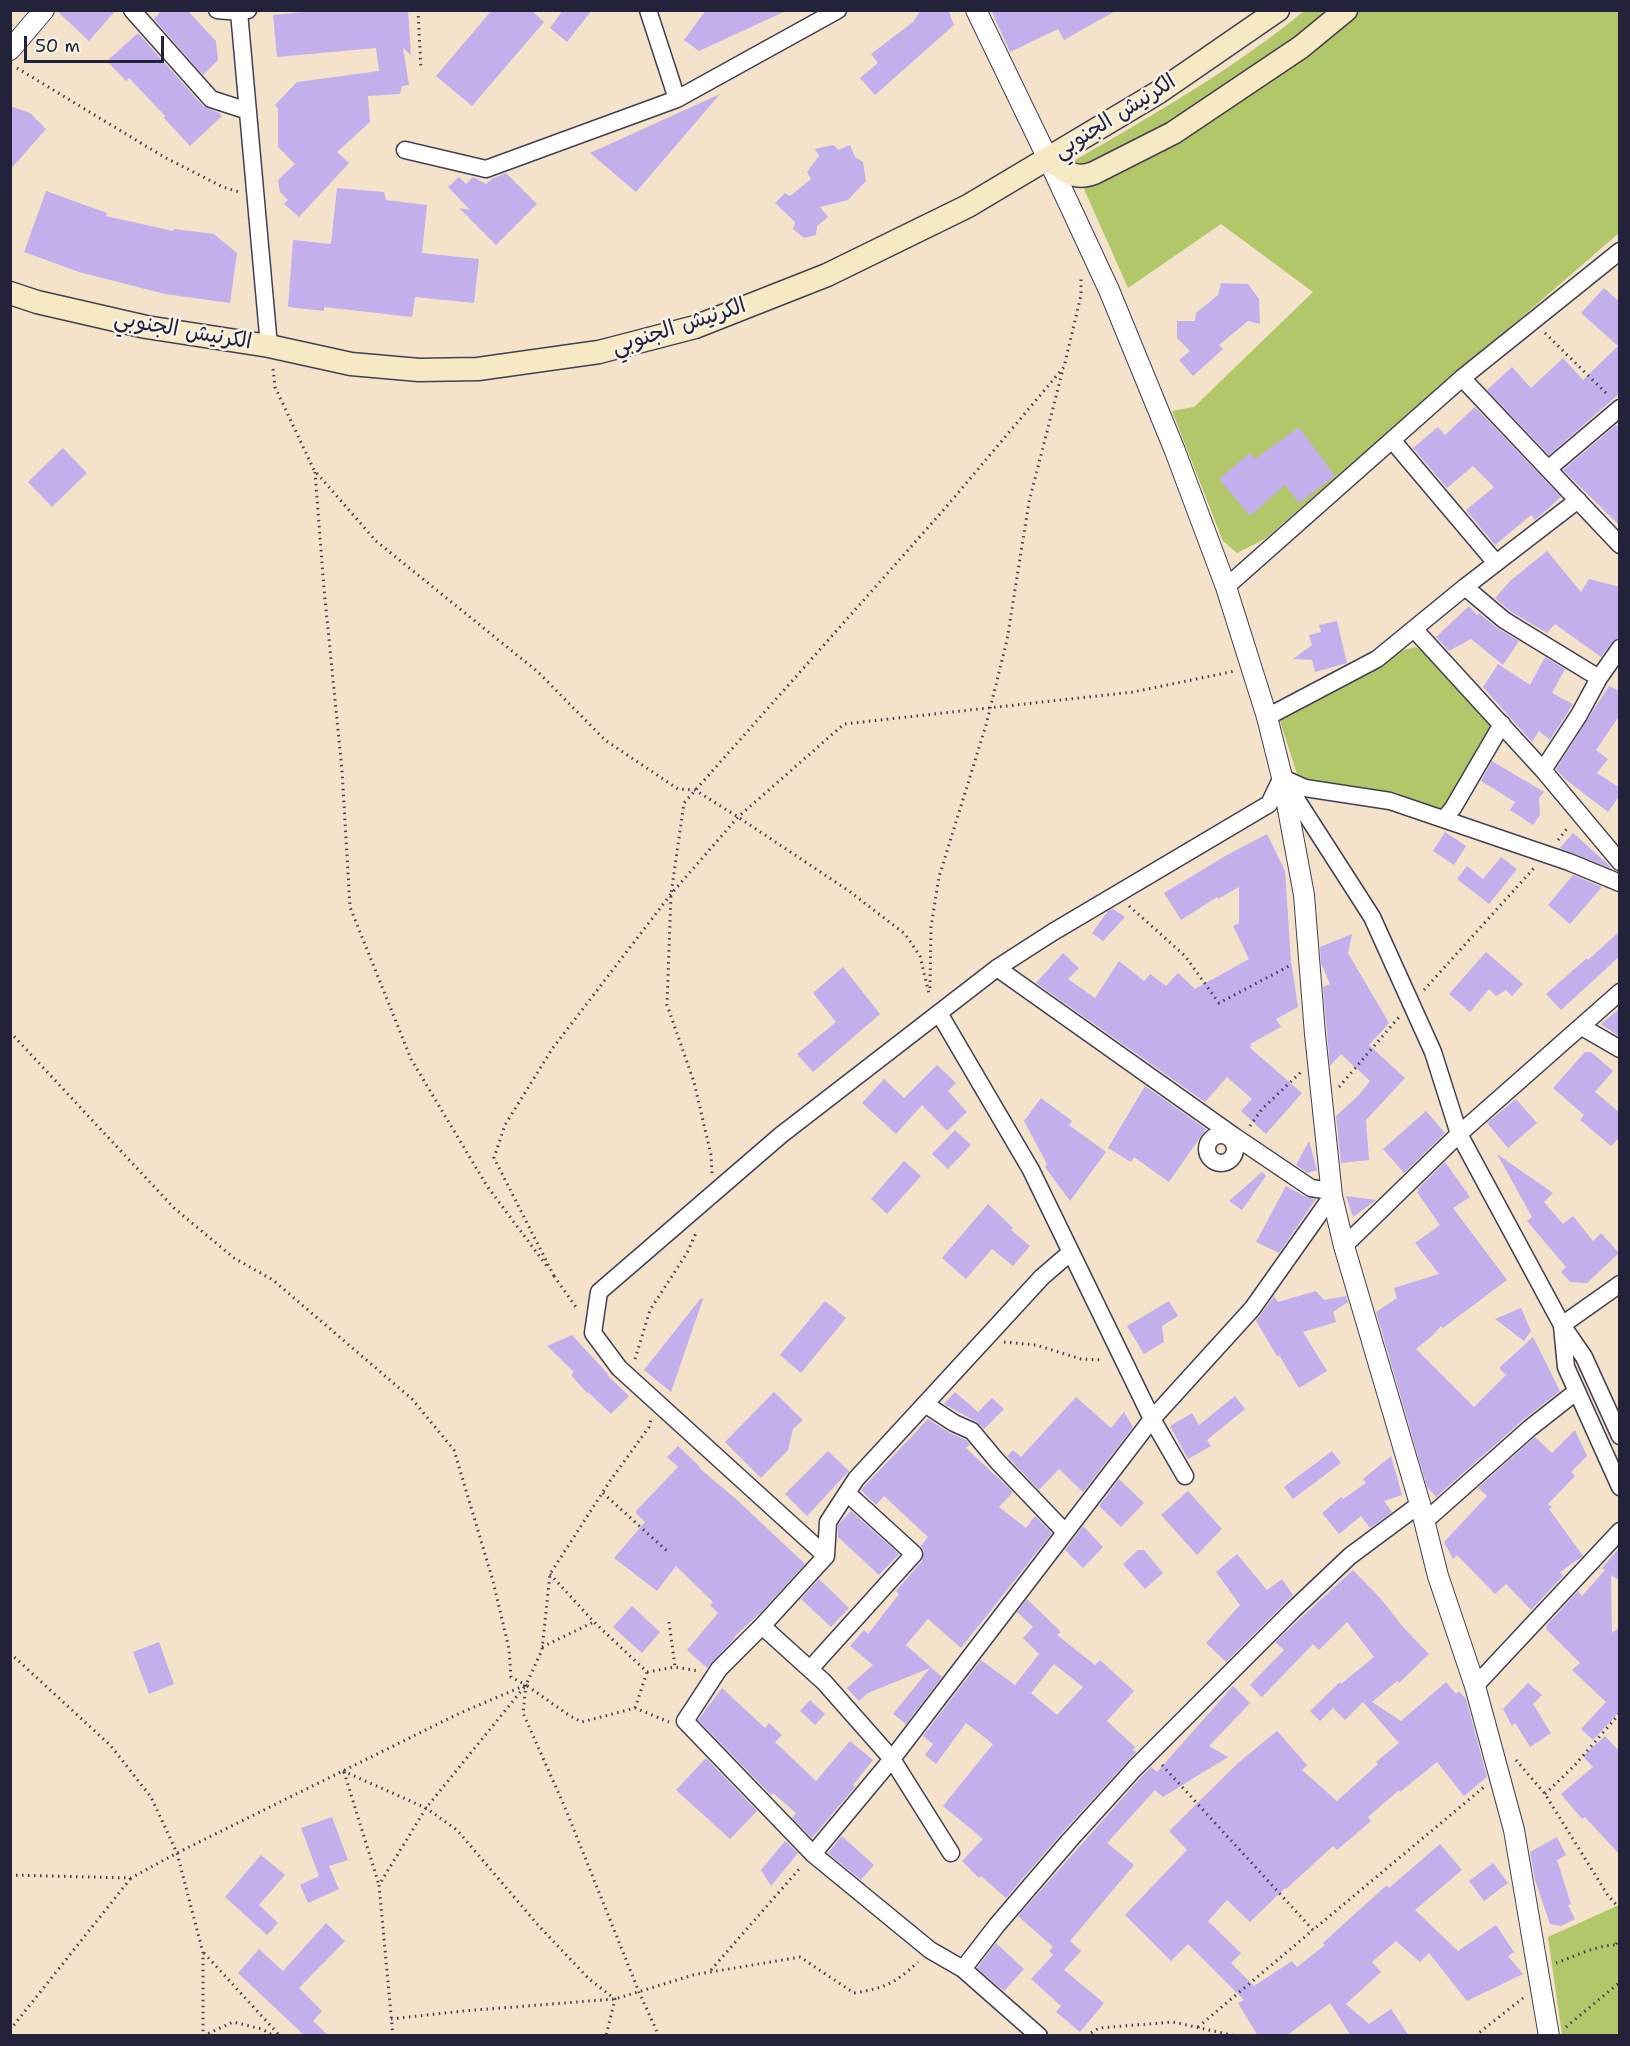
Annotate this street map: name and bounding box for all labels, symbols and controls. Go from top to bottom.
scale bar [27,24,166,62]
text: 50 m [35,34,80,58]
street label: الكرنيش الجنوبي [1049,69,1181,165]
street label: الكرنيش الجنوبي [609,293,749,361]
street label: الكرنيش الجنوبي [112,306,254,356]

